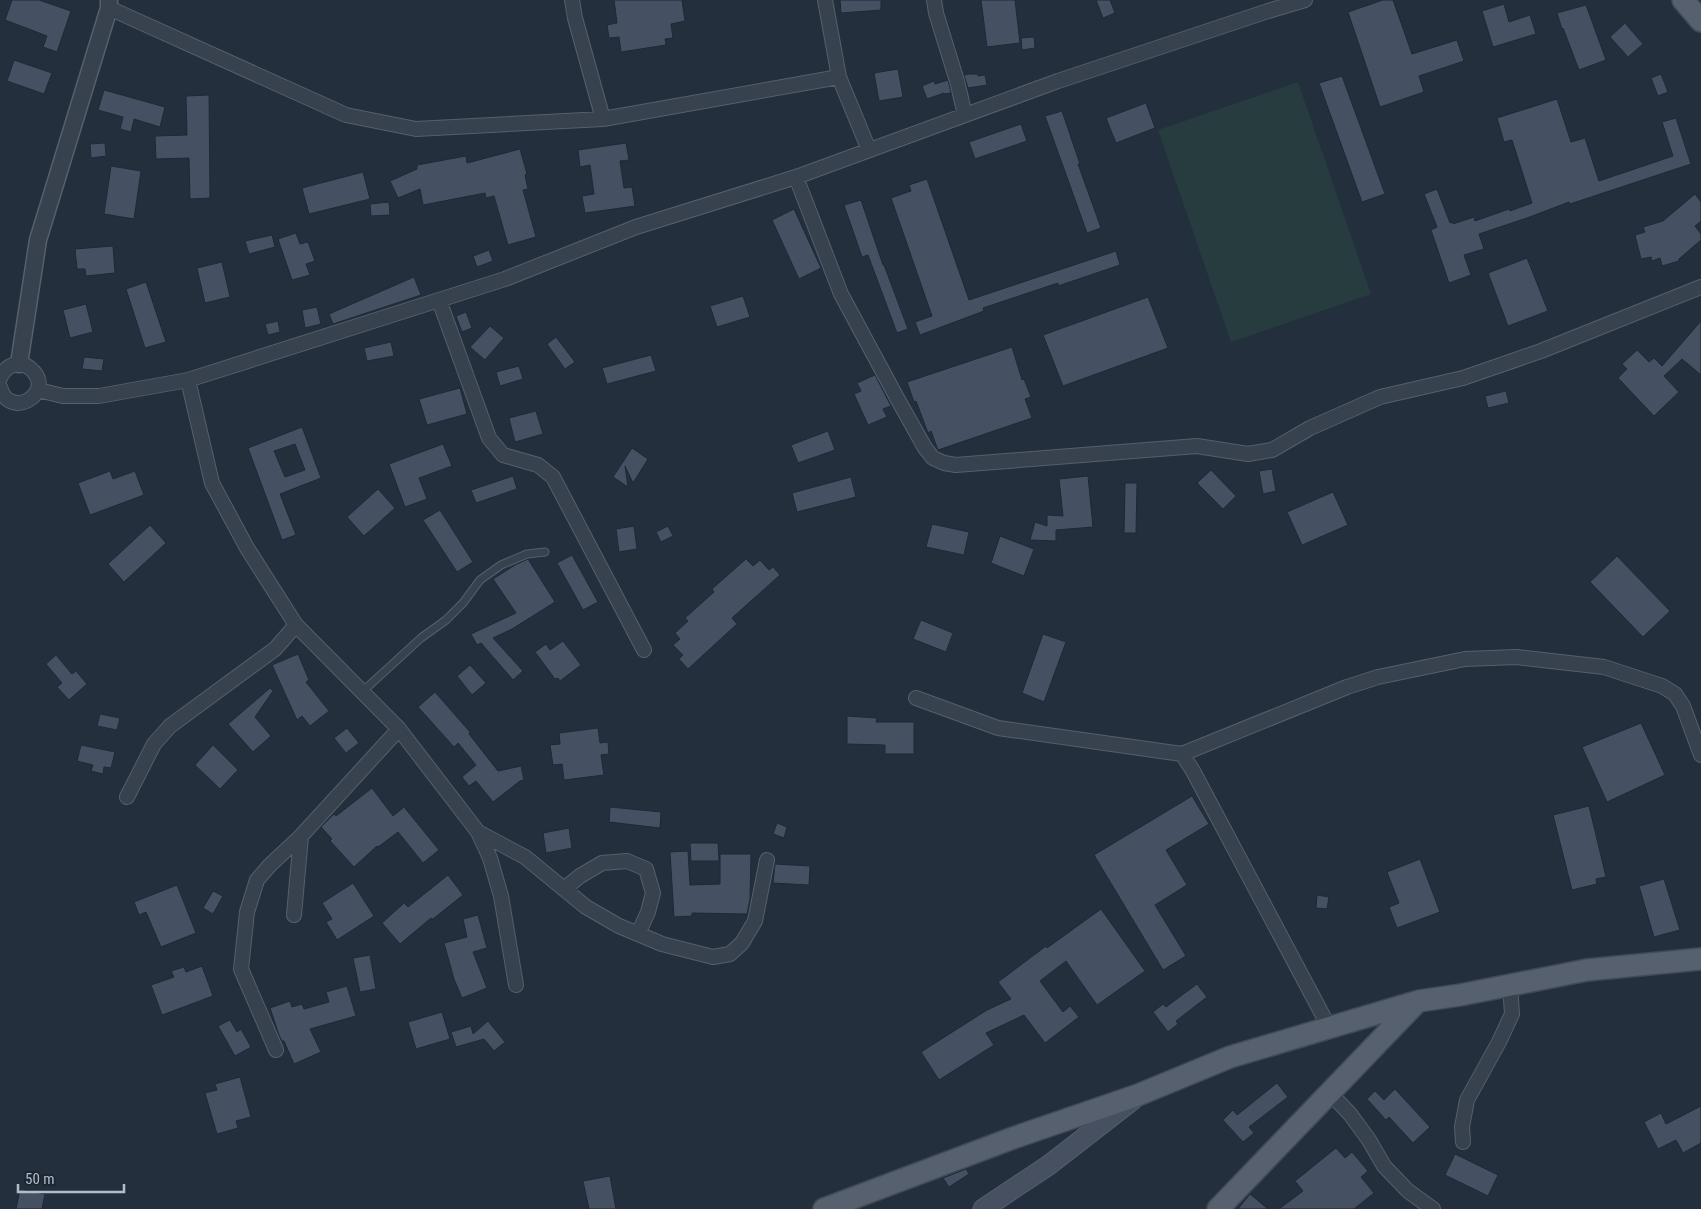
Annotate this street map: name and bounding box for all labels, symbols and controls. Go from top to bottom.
scale bar [18,1162,124,1194]
text: 50 m [25,1170,55,1188]

